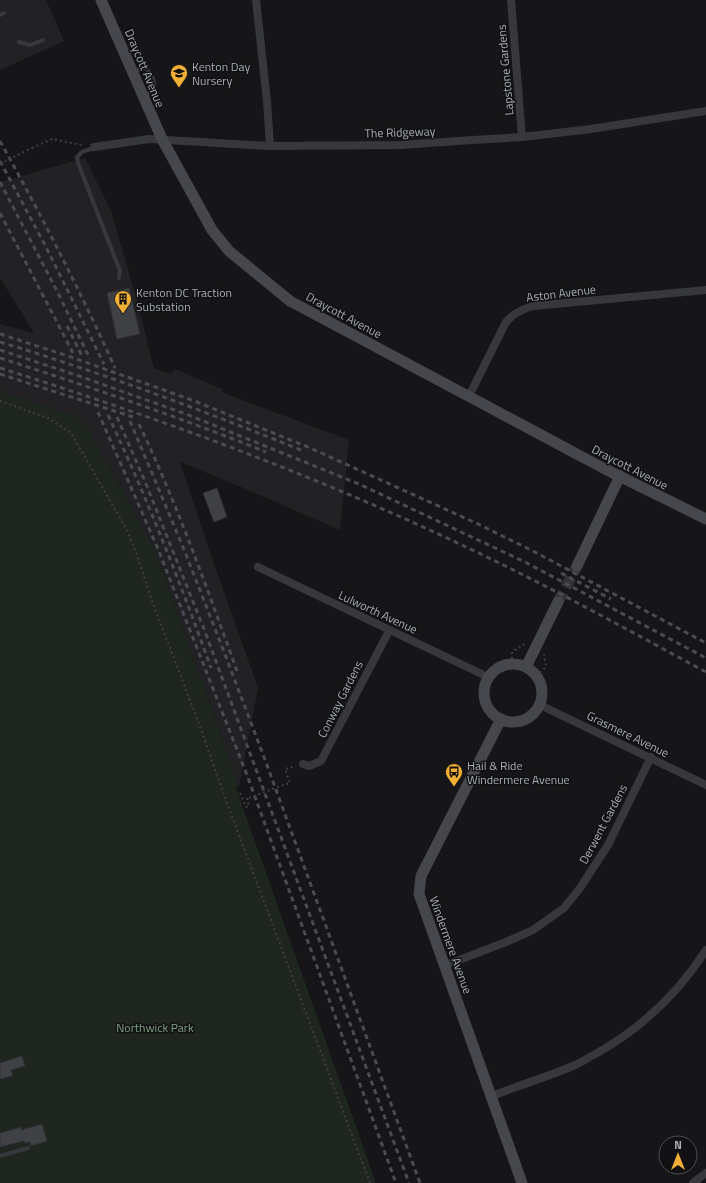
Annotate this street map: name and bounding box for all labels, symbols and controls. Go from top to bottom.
street label: Lapstone Gardens [492,23,518,116]
street label: Draycott Avenue [120,26,170,110]
place label: Kenton Day Nursery [192,57,250,90]
school or university icon: Kenton Day Nursery [169,63,189,88]
street label: The Ridgeway [364,121,436,143]
street label: Aston Avenue [525,279,597,307]
place label: Kenton DC Traction Substation [136,283,232,316]
street label: Draycott Avenue [303,287,385,343]
building icon: Kenton DC Traction Substation [113,289,133,314]
street label: Draycott Avenue [588,440,672,494]
street label: Lulworth Avenue [335,585,421,639]
street label: Conway Gardens [312,657,368,741]
street label: Grasmere Avenue [584,706,672,762]
place label: Hail & Ride Windermere Avenue [467,756,570,789]
bus stop icon: Hail & Ride Windermere Avenue [444,762,464,787]
street label: Derwent Gardens [574,780,632,867]
street label: Windermere Avenue [425,894,477,996]
park label: Northwick Park [116,1018,194,1037]
north arrow [658,1135,698,1175]
text: N [674,1137,682,1153]

